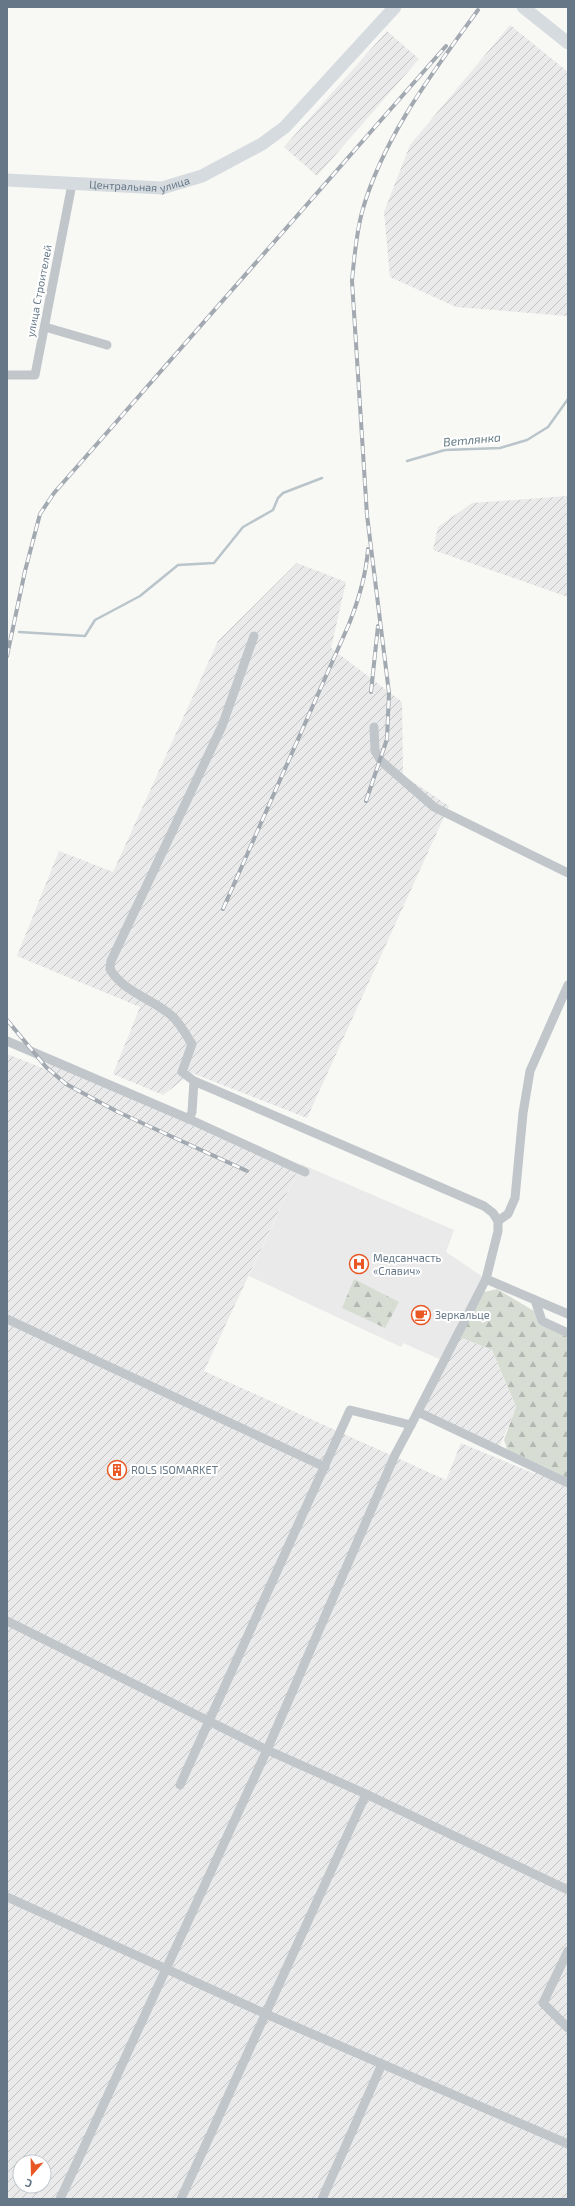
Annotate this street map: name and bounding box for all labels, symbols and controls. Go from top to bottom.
street label: Центральная улица [89,173,191,195]
street label: улица Строителей [23,244,55,338]
water label: Ветлянка [443,430,501,448]
place label: Медсанчасть «Славич» [373,1251,442,1277]
hospital icon: Медсанчасть «Славич» [348,1253,370,1275]
cafe icon: Зеркальце [410,1304,432,1326]
place label: Зеркальце [435,1308,490,1321]
building icon: ROLS ISOMARKET [106,1459,128,1481]
place label: ROLS ISOMARKET [131,1463,219,1476]
north arrow [12,2154,52,2194]
text: С [23,2176,34,2191]

